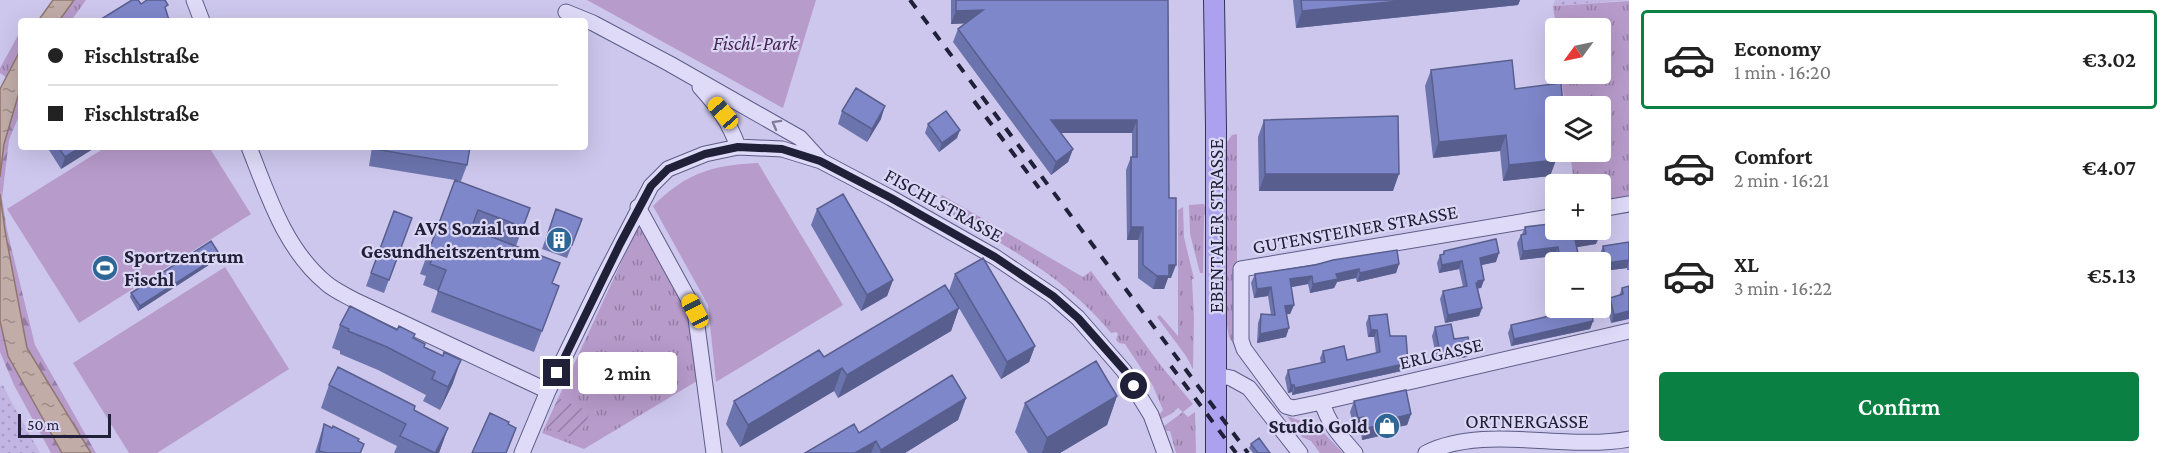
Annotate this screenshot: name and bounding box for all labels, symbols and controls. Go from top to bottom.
north arrow [1545,18,1611,84]
map controls [1545,18,1611,318]
park label: Fischl-Park [713,32,799,54]
icon: car [1662,33,1716,87]
text: Economy [1734,36,1821,61]
text: Fischlstraße [84,43,199,68]
text: €3.02 [2082,47,2136,72]
text: 1 min · 16:20 [1734,61,1831,83]
car [704,94,742,132]
button: layers [1545,96,1611,162]
text: Fischlstraße [84,101,199,126]
one-way arrow [772,120,782,132]
street label: EBENTALER STRASSE [1205,139,1227,313]
icon: car [1662,141,1716,195]
text: Comfort [1734,144,1812,169]
text: €4.07 [2082,155,2136,180]
street label: FISCHLSTRASSE [881,163,1007,247]
text: 2 min · 16:21 [1734,169,1829,191]
button: + [1545,174,1611,240]
street label: GUTENSTEINER STRASSE [1251,200,1459,258]
place label: AVS Sozial und Gesundheitszentrum [361,217,540,262]
building icon: AVS Sozial und Gesundheitszentrum [544,225,574,255]
place label: Sportzentrum Fischl [124,245,244,290]
icon: car [1662,249,1716,303]
button: − [1545,252,1611,318]
text: XL [1734,252,1759,277]
sports icon: Sportzentrum Fischl [90,253,120,283]
text: €5.13 [2087,263,2136,288]
text: 3 min · 16:22 [1734,277,1832,299]
car [679,291,711,331]
street label: ERLGASSE [1397,333,1485,373]
callout: 2 min [578,352,677,394]
route end [543,359,570,386]
text: 2 min [604,362,651,384]
route start [1120,372,1147,399]
button: Confirm [1659,372,2139,441]
street label: ORTNERGASSE [1465,410,1589,432]
scale bar [18,411,111,438]
shop icon: Studio Gold [1372,411,1402,441]
place label: Studio Gold [1268,415,1368,437]
text: 50 m [27,416,59,433]

